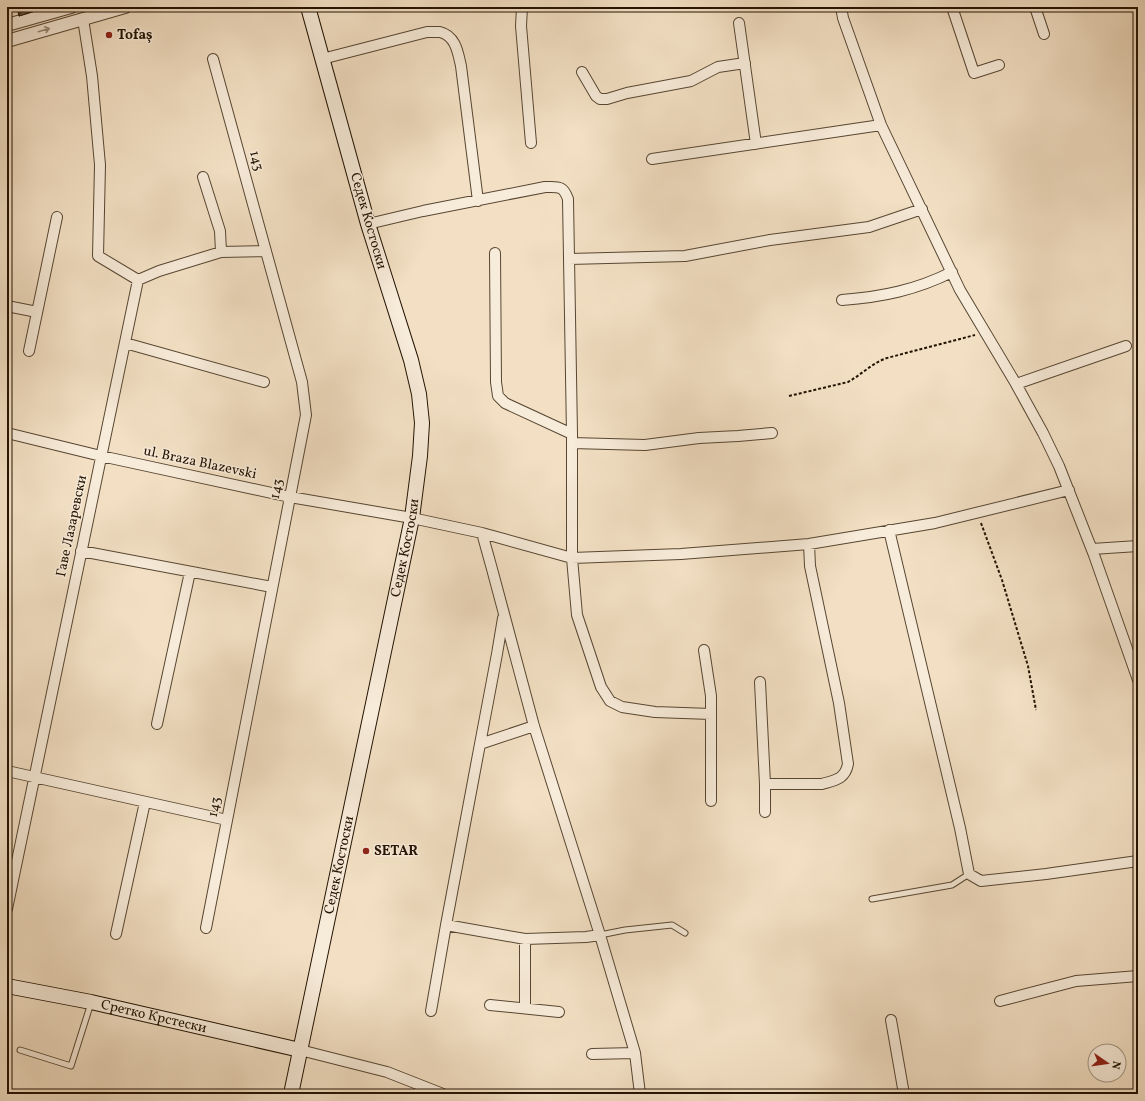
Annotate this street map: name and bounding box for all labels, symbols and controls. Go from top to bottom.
one-way arrow [38,26,51,33]
place label: Tofaş [117,26,153,45]
marker: Tofaş [104,30,114,40]
street label: 143 [244,149,268,173]
street label: Седек Костоски [345,170,391,272]
street label: ul. Braza Blazevski [142,442,258,484]
street label: Гаве Лазаревски [52,473,92,579]
street label: 143 [266,477,288,501]
street label: Седек Костоски [386,497,424,599]
street label: 143 [204,795,226,819]
street label: Седек Костоски [320,814,359,916]
place label: SETAR [374,842,418,861]
marker: SETAR [361,846,371,856]
street label: Сретко Крстески [99,995,209,1038]
north arrow [1087,1043,1127,1083]
text: N [1107,1059,1123,1070]

